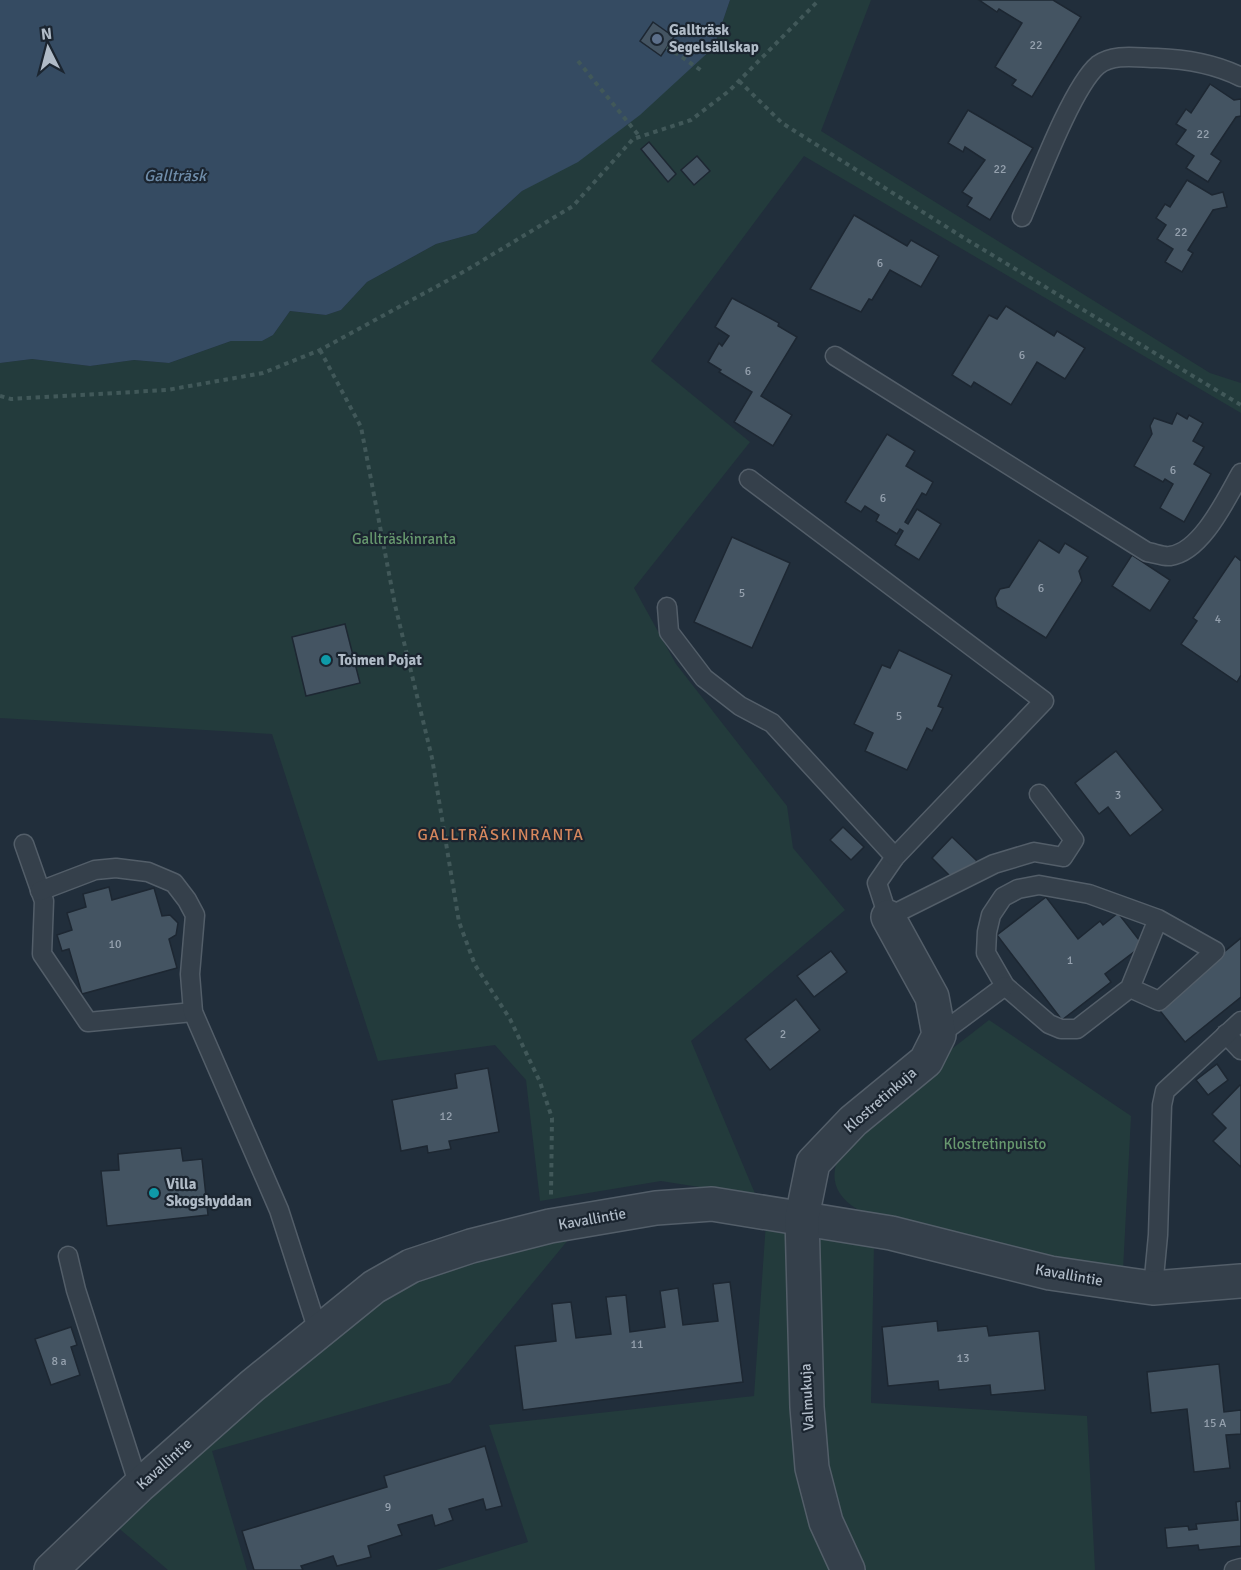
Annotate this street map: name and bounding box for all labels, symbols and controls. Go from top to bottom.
north arrow [18,18,78,78]
place label: Gallträsk Segelsällskap [669,21,759,56]
text: N [40,24,53,45]
marker: Gallträsk Segelsällskap [650,32,664,46]
house number: 22 [1030,38,1042,53]
house number: 22 [1197,127,1209,142]
house number: 22 [994,162,1006,177]
water label: Gallträsk [144,166,208,186]
house number: 22 [1175,225,1187,240]
house number: 6 [877,256,883,271]
house number: 6 [1019,348,1025,363]
house number: 6 [745,364,751,379]
house number: 6 [1170,463,1176,478]
house number: 6 [880,491,886,506]
park label: Gallträskinranta [352,530,456,548]
house number: 6 [1038,581,1044,596]
house number: 5 [739,586,745,601]
house number: 4 [1215,612,1222,627]
place label: Toimen Pojat [338,651,422,669]
marker: Toimen Pojat [319,653,333,667]
house number: 5 [896,709,902,724]
house number: 3 [1115,788,1121,803]
district label: GALLTRÄSKINRANTA [417,825,585,845]
house number: 10 [109,937,121,952]
house number: 1 [1067,953,1073,968]
house number: 2 [780,1027,786,1042]
street label: Klostretinkuja [840,1064,920,1136]
house number: 12 [440,1109,452,1124]
park label: Klostretinpuisto [944,1135,1047,1153]
place label: Villa Skogshyddan [166,1175,252,1210]
marker: Villa Skogshyddan [147,1186,161,1200]
street label: Kavallintie [557,1204,627,1234]
street label: Kavallintie [1034,1260,1104,1290]
house number: 11 [631,1337,643,1352]
house number: 13 [957,1351,969,1366]
house number: 8 a [51,1354,67,1369]
street label: Valmukuja [796,1363,818,1431]
house number: 15 A [1204,1416,1227,1431]
street label: Kavallintie [133,1434,195,1494]
house number: 9 [385,1500,391,1515]

